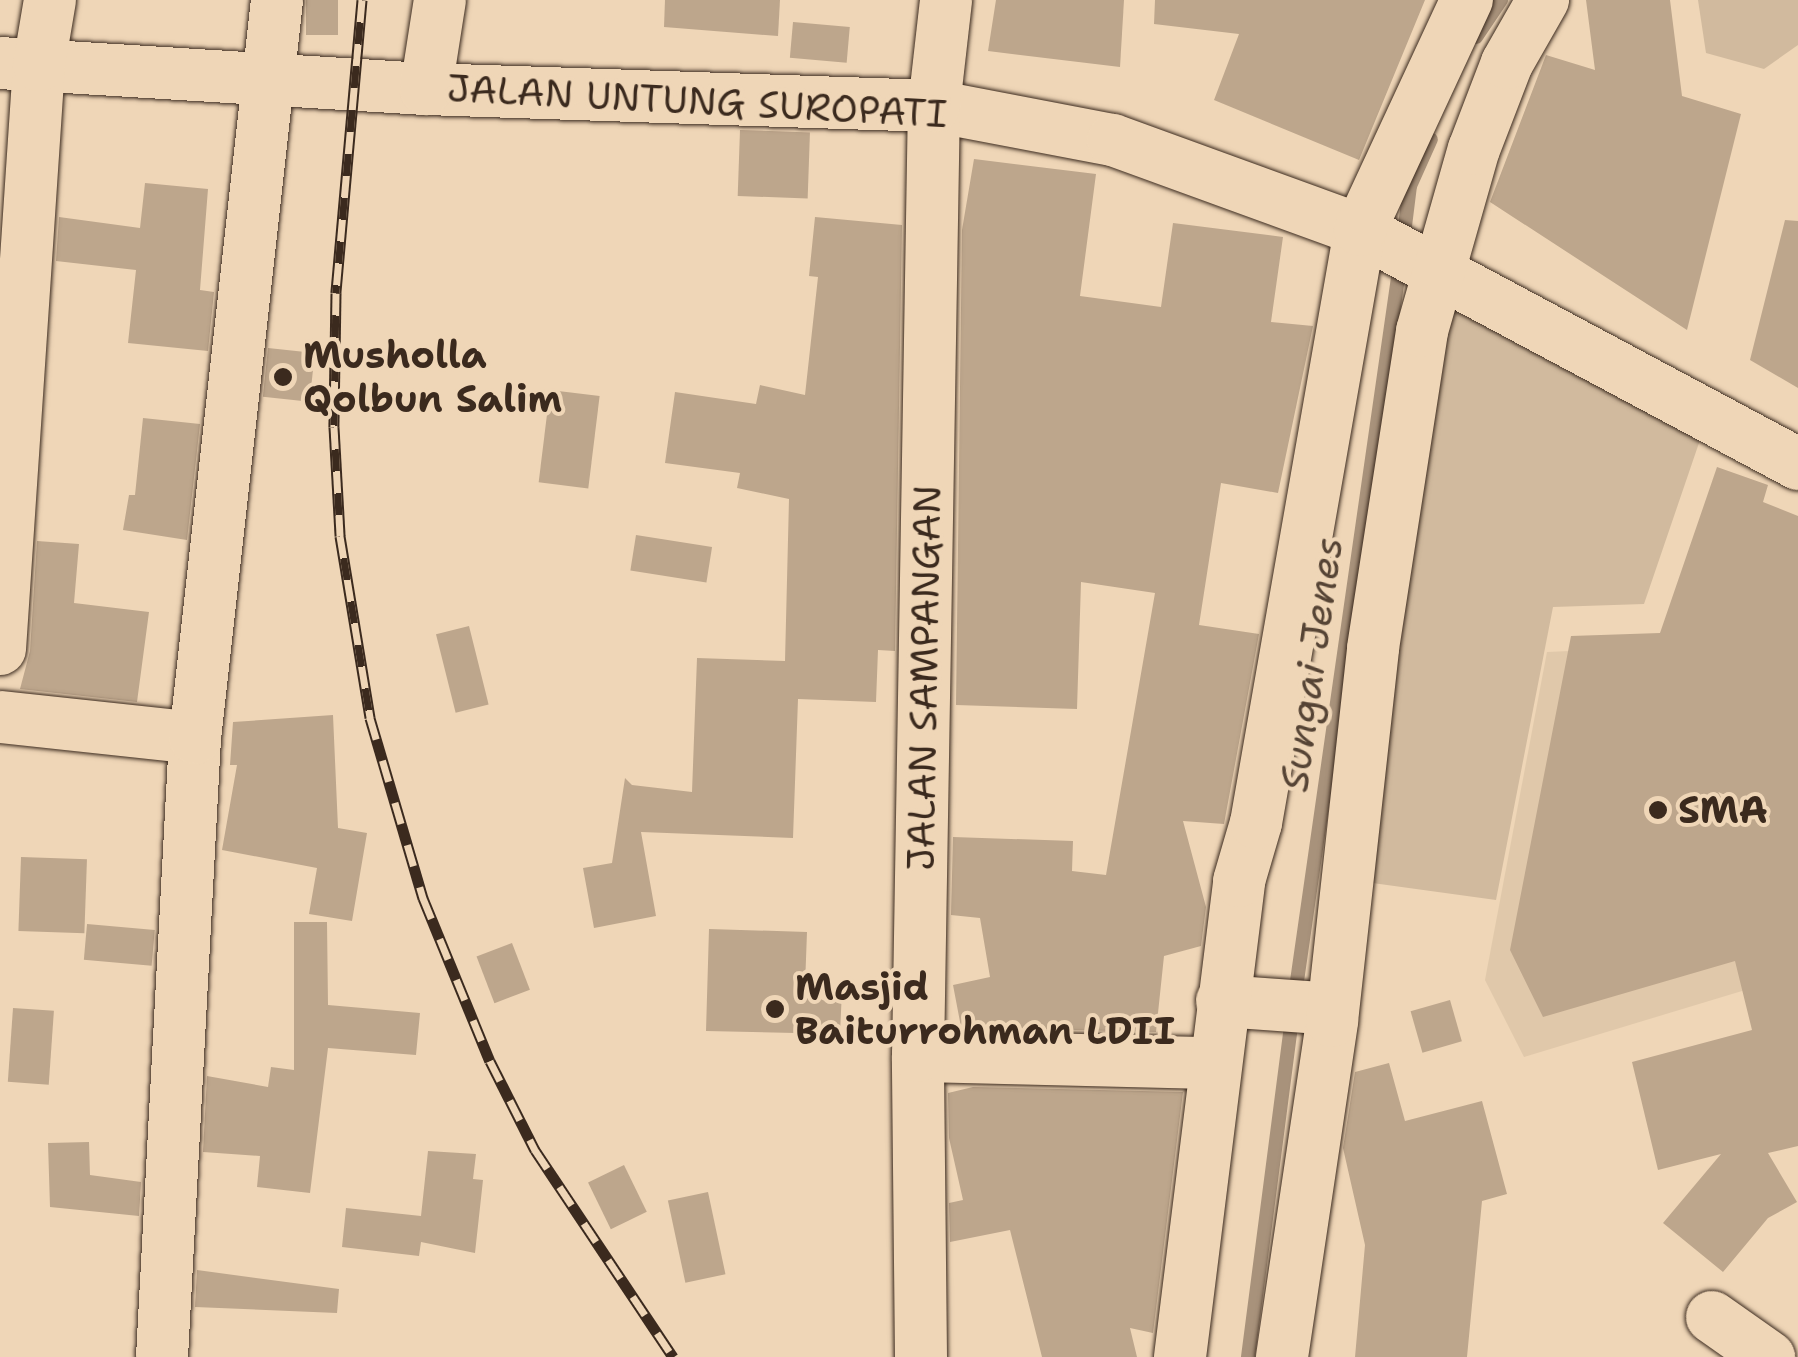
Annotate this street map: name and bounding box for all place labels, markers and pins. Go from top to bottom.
place label: Musholla Qolbun Salim [303,332,562,422]
marker: Musholla Qolbun Salim [272,366,294,388]
place label: SMA [1678,787,1768,833]
marker: SMA [1647,799,1669,821]
place label: Masjid Baiturrohman LDII [795,964,1175,1054]
marker: Masjid Baiturrohman LDII [764,998,786,1020]

